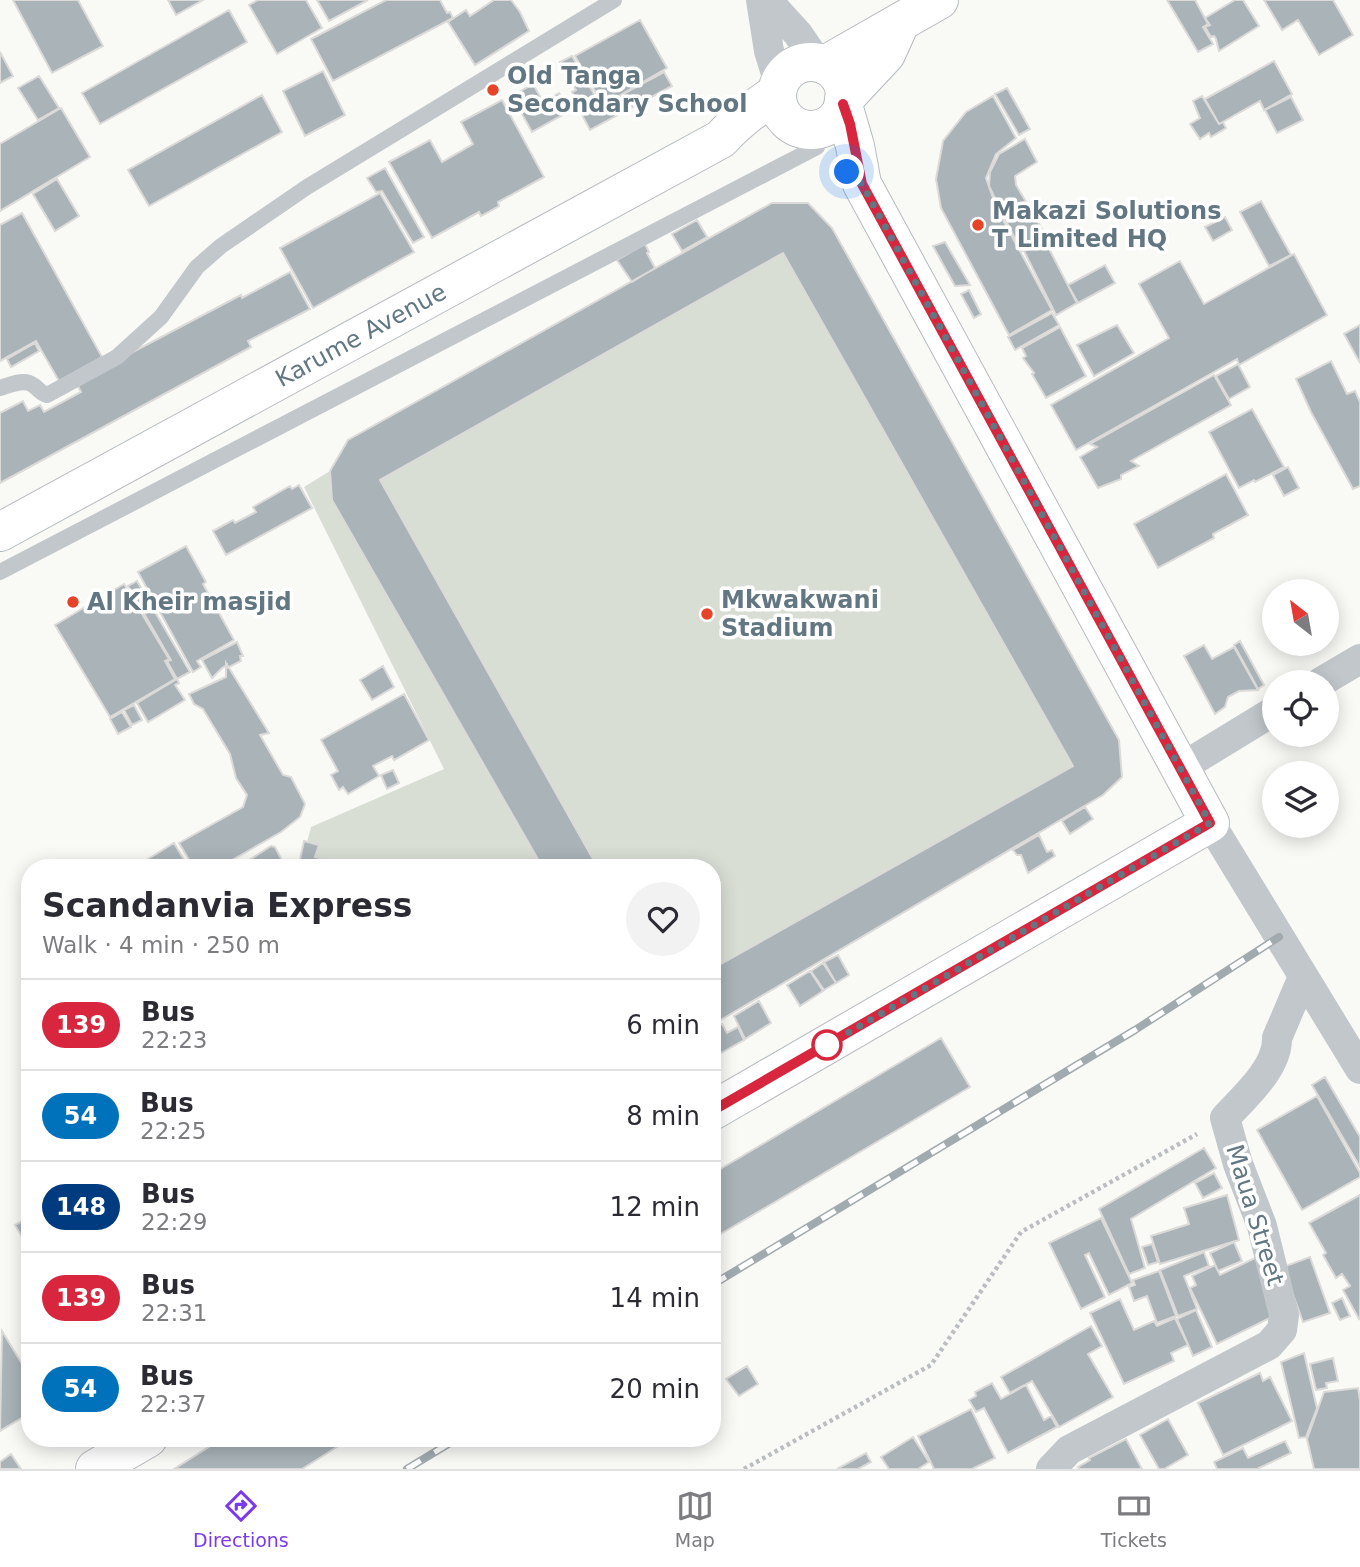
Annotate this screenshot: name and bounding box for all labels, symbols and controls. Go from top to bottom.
place label: Old Tanga Secondary School [507,62,747,118]
marker: Old Tanga Secondary School [485,82,501,98]
your location [829,154,864,189]
place label: Makazi Solutions T Limited HQ [992,197,1221,253]
marker: Makazi Solutions T Limited HQ [970,217,986,233]
street label: Karume Avenue [271,278,451,393]
north arrow [1262,579,1339,656]
map controls [1262,579,1339,838]
place label: Mkwakwani Stadium [721,586,879,642]
place label: Al Kheir masjid [87,588,292,616]
marker: Al Kheir masjid [65,594,81,610]
marker: Mkwakwani Stadium [699,606,715,622]
button: locate [1262,670,1339,747]
button: layers [1262,761,1339,838]
button: heart [626,882,700,956]
text: Scandanvia Express [42,886,412,925]
text: Walk · 4 min · 250 m [42,932,280,958]
text: Bus [141,997,195,1027]
text: 6 min [626,1010,700,1040]
text: 139 [56,1011,106,1039]
text: 22:23 [141,1027,207,1053]
unlabelled marker [812,1030,842,1060]
text: Bus [140,1088,194,1118]
text: 8 min [626,1101,700,1131]
text: 54 [64,1102,97,1130]
text: 22:25 [140,1118,206,1144]
street label: Maua Street [1220,1141,1290,1289]
text: Bus [141,1179,195,1209]
text: 12 min [610,1192,700,1222]
text: 148 [56,1193,106,1221]
text: 22:29 [141,1209,207,1235]
text: Bus [141,1270,195,1300]
text: 14 min [610,1283,700,1313]
text: 139 [56,1284,106,1312]
text: 22:31 [141,1300,207,1326]
text: Bus [140,1361,194,1391]
text: 20 min [610,1374,700,1404]
text: 54 [64,1375,97,1403]
text: 22:37 [140,1391,206,1417]
tab: Directions [193,1487,289,1551]
tab: Map [675,1487,715,1551]
tab: Tickets [1101,1487,1167,1551]

